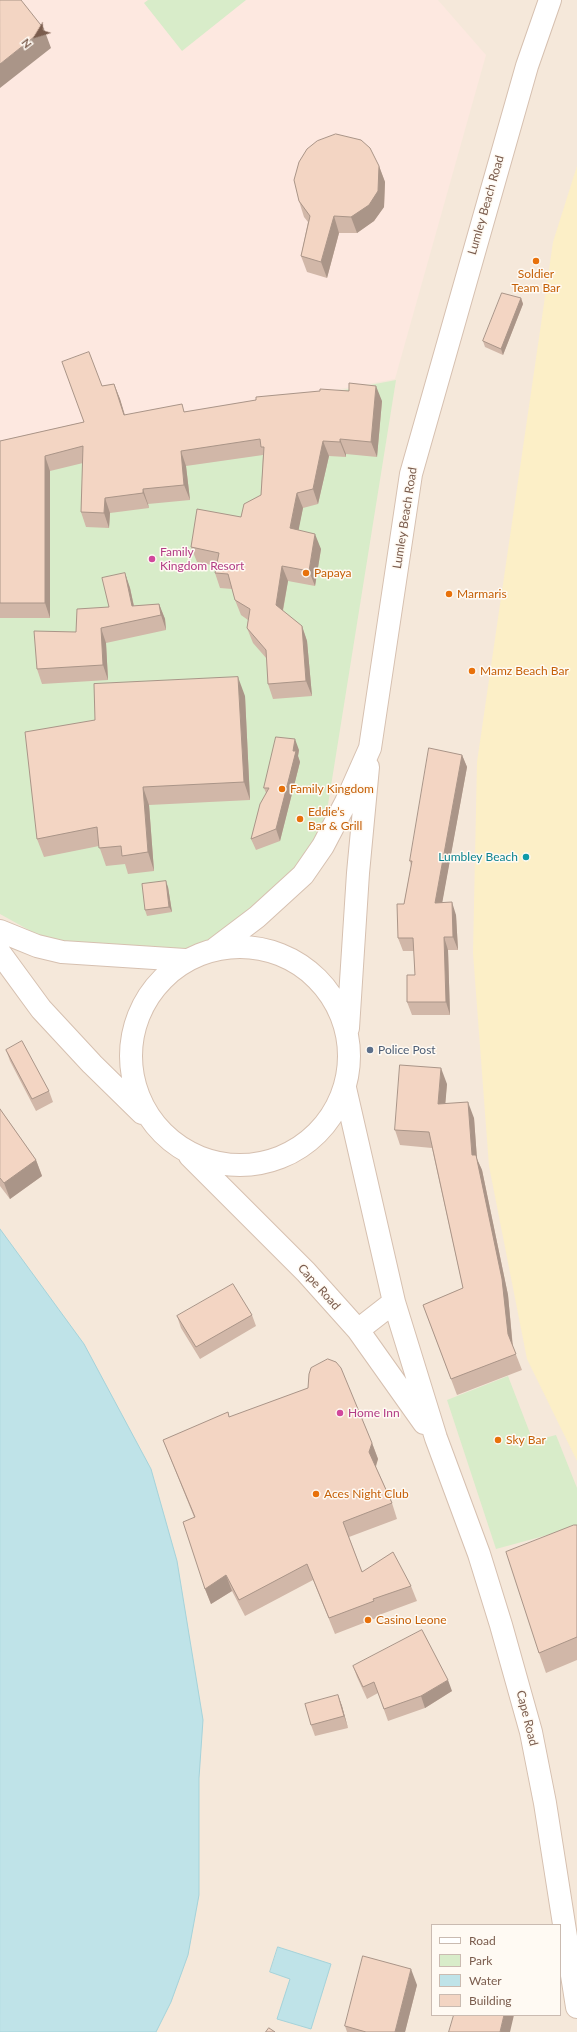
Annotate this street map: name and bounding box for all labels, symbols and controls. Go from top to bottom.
north arrow [16,16,56,56]
text: N [18,36,34,51]
street label: Lumley Beach Road [465,154,507,256]
marker: Soldier Team Bar [531,256,541,266]
place label: Soldier Team Bar [512,267,560,295]
street label: Lumley Beach Road [390,466,420,570]
place label: Family Kingdom Resort [160,545,244,573]
marker: Family Kingdom Resort [147,554,157,564]
place label: Papaya [314,566,352,580]
marker: Papaya [301,568,311,578]
place label: Marmaris [457,587,507,601]
marker: Marmaris [444,589,454,599]
place label: Mamz Beach Bar [480,664,569,678]
marker: Mamz Beach Bar [467,666,477,676]
place label: Family Kingdom [290,782,374,796]
marker: Family Kingdom [277,784,287,794]
place label: Eddie’s Bar & Grill [308,805,362,833]
marker: Eddie’s Bar & Grill [295,814,305,824]
place label: Lumbley Beach [438,850,518,864]
marker: Lumbley Beach [521,852,531,862]
place label: Police Post [378,1043,436,1057]
marker: Police Post [365,1045,375,1055]
street label: Cape Road [295,1261,343,1313]
place label: Home Inn [348,1406,400,1420]
marker: Home Inn [335,1408,345,1418]
place label: Sky Bar [506,1433,546,1447]
marker: Sky Bar [493,1435,503,1445]
place label: Aces Night Club [324,1487,409,1501]
marker: Aces Night Club [311,1489,321,1499]
place label: Casino Leone [376,1613,447,1627]
marker: Casino Leone [363,1615,373,1625]
street label: Cape Road [513,1689,541,1747]
legend [431,1924,561,2016]
text: Road [469,1933,496,1948]
text: Park [469,1953,492,1968]
text: Water [469,1973,502,1988]
text: Building [469,1993,512,2008]

